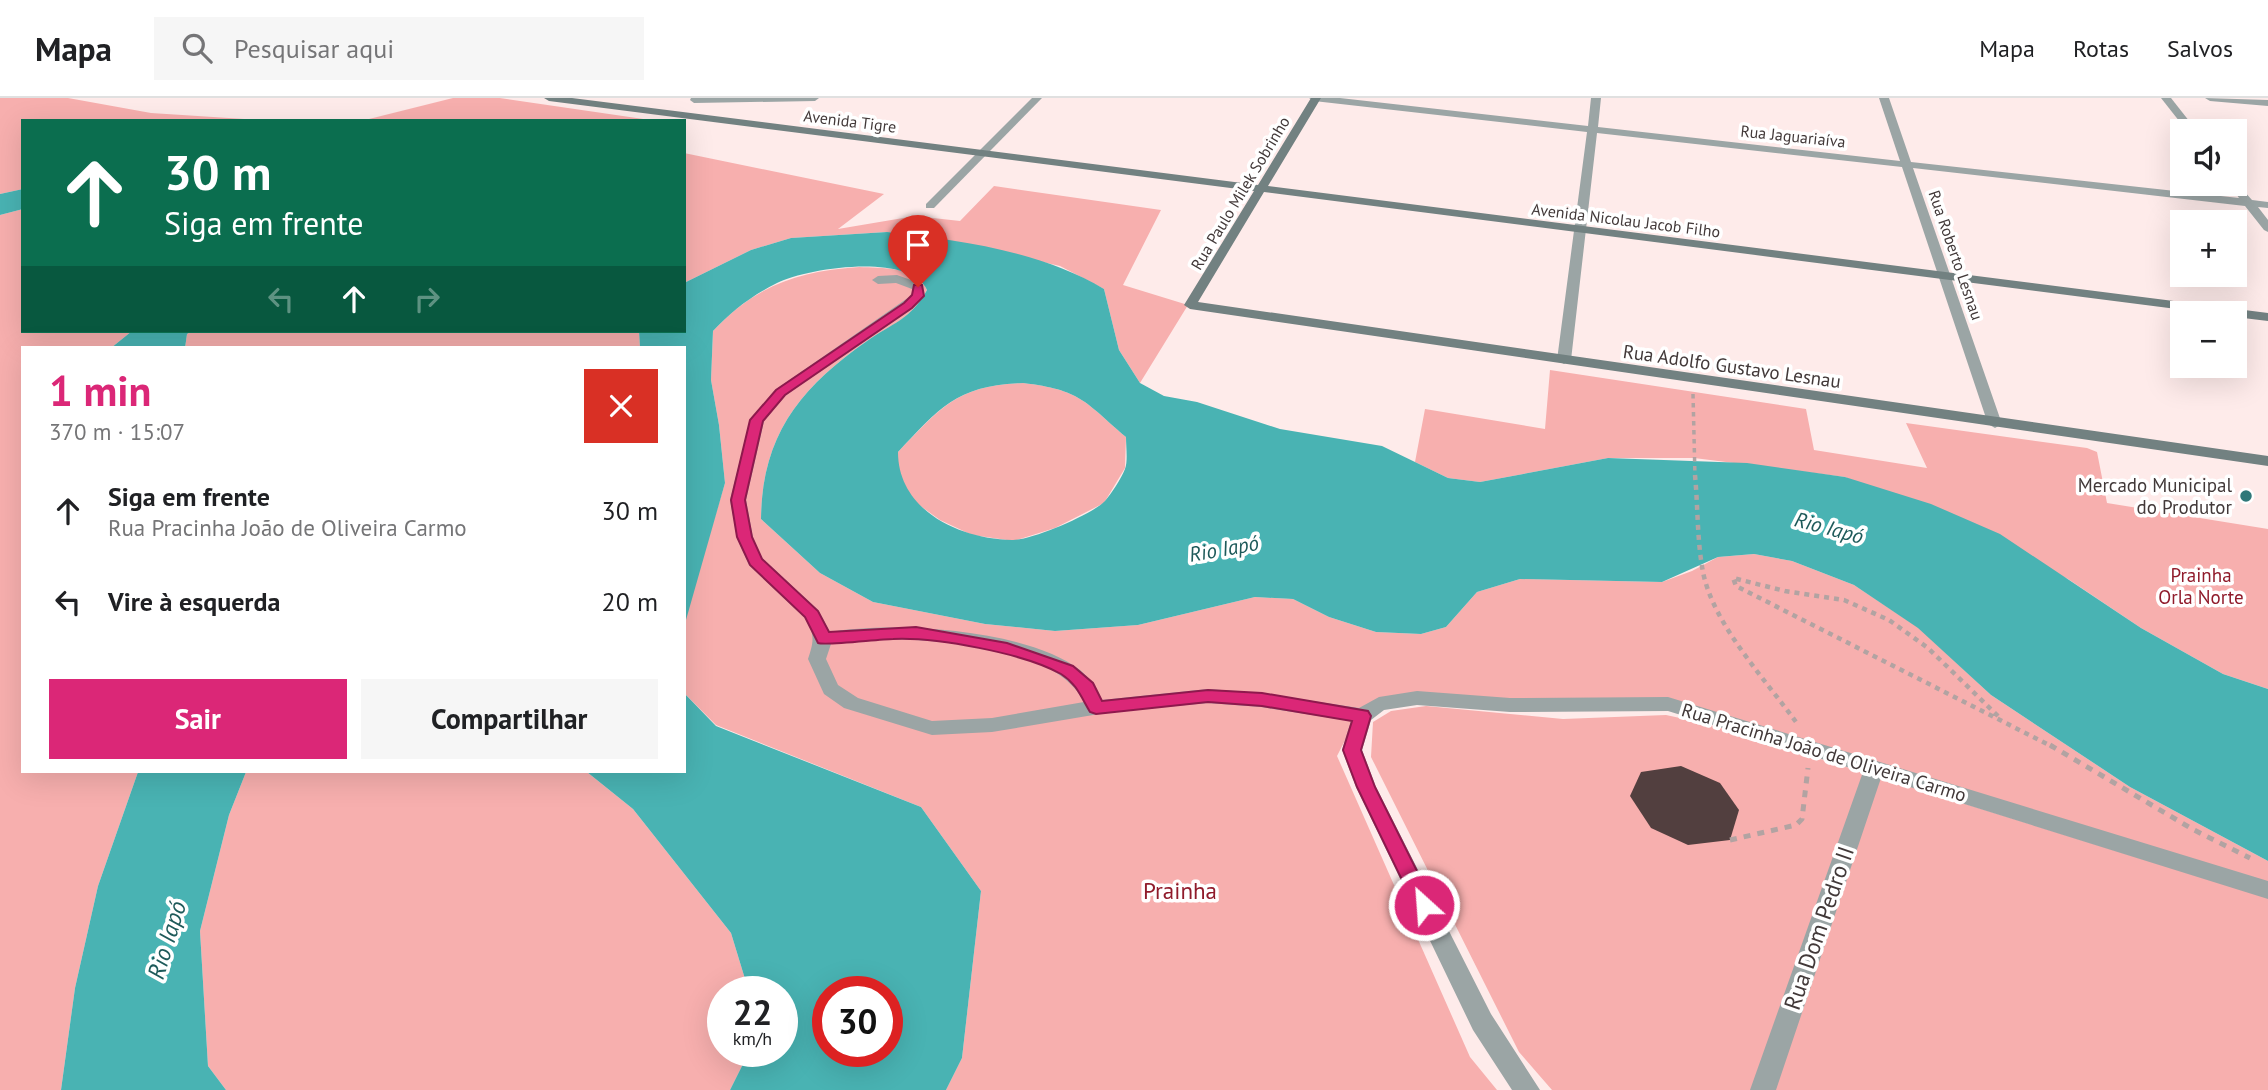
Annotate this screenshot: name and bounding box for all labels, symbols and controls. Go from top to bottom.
search box [154,17,644,80]
text: Mapa [35,27,112,70]
icon: search [178,29,216,67]
text: Pesquisar aqui [234,32,394,65]
text: Mapa [1979,33,2035,64]
text: Rotas [2073,33,2129,64]
text: Salvos [2167,33,2233,64]
street label: Avenida Tigre [803,105,897,137]
street label: Rua Paulo Milek Sobrinho [1186,113,1294,273]
map controls [2170,119,2247,378]
button: sound [2170,119,2247,196]
street label: Rua Jaguariaíva [1739,121,1847,151]
text: 30 m [164,140,271,204]
icon: ahead [49,147,140,238]
street label: Rua Roberto Lesnau [1924,188,1988,322]
street label: Avenida Nicolau Jacob Filho [1531,199,1721,241]
text: Siga em frente [164,202,364,244]
button: + [2170,210,2247,287]
pin [888,215,948,287]
icon: arrive [899,226,937,264]
icon: left [262,280,300,318]
icon: ahead [335,280,373,318]
icon: right [408,280,446,318]
button: − [2170,301,2247,378]
street label: Rua Adolfo Gustavo Lesnau [1622,339,1842,393]
text: 1 min [49,363,151,418]
button: close [584,369,658,443]
text: 370 m · 15:07 [49,417,185,446]
place label: Mercado Municipal do Produtor [2078,473,2233,519]
text: Siga em frente [108,480,270,513]
marker: Mercado Municipal do Produtor [2238,488,2254,504]
icon: ahead [49,492,87,530]
text: 30 m [602,494,658,527]
water label: Rio Iapó [1792,505,1867,550]
text: Rua Pracinha João de Oliveira Carmo [108,513,467,542]
water label: Rio Iapó [1187,529,1261,568]
park label: Prainha Orla Norte [2158,563,2244,609]
icon: left [49,583,87,621]
text: Vire à esquerda [108,585,280,618]
text: 20 m [602,585,658,618]
button: Sair [49,679,347,759]
button: Compartilhar [361,679,658,759]
street label: Rua Pracinha João de Oliveira Carmo [1679,697,1969,807]
street label: Rua Dom Pedro II [1777,842,1860,1014]
position arrow [1387,868,1461,942]
park label: Prainha [1143,876,1217,905]
water label: Rio Iapó [140,897,193,983]
speed limit sign: 30 [812,976,903,1067]
text: 22 [733,989,772,1035]
text: km/h [733,1027,772,1050]

